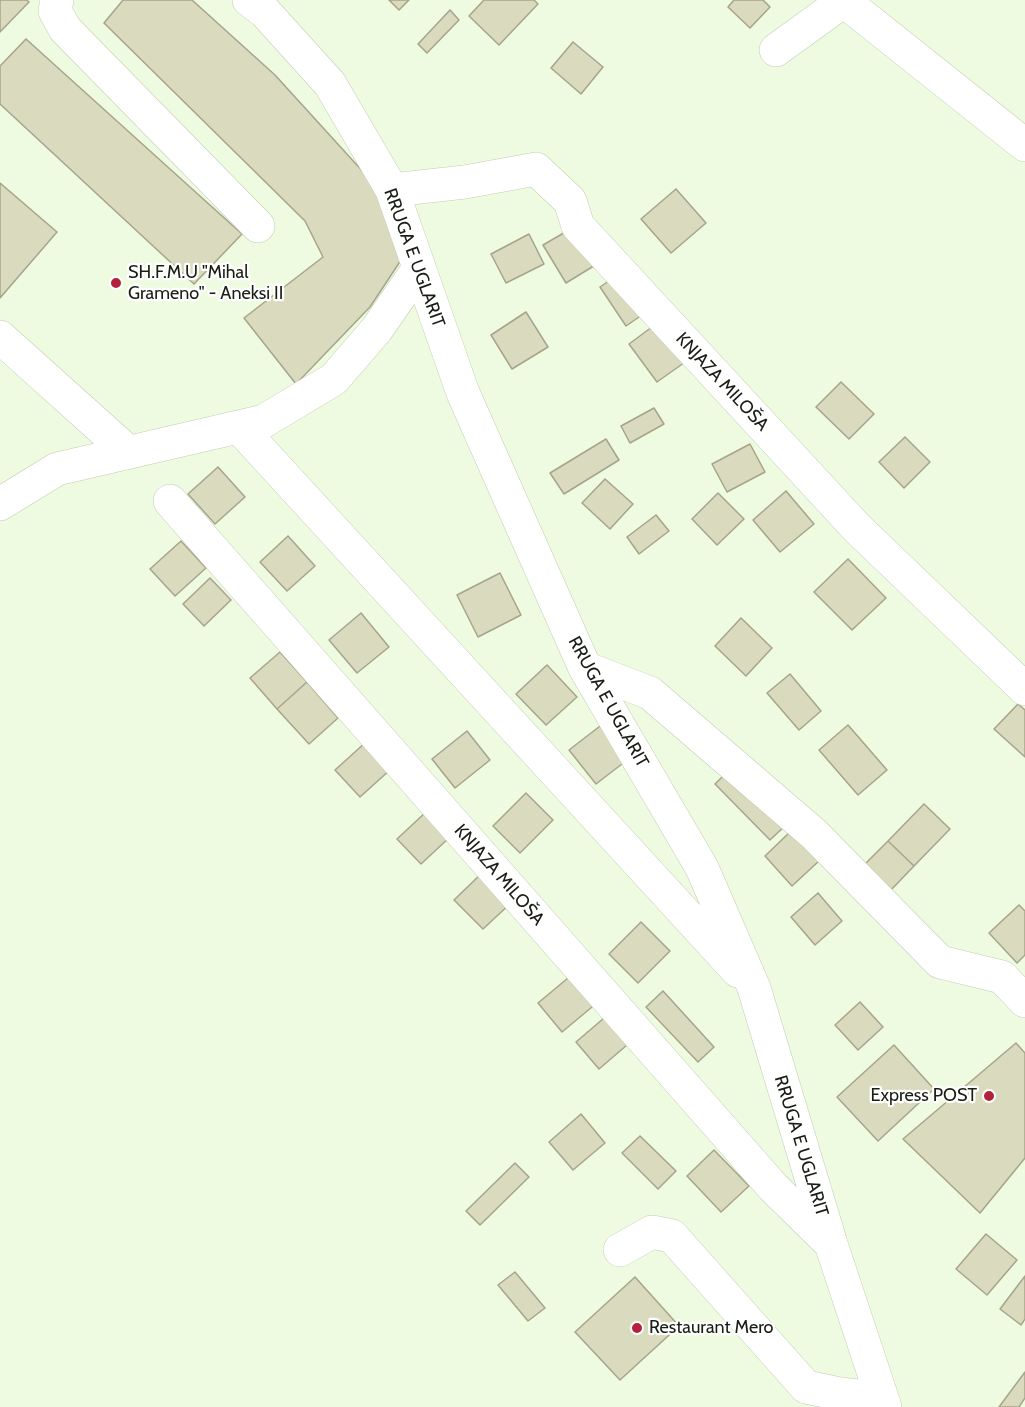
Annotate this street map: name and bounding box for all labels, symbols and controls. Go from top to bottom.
street label: RRUGA E UGLARIT [379,186,449,330]
place label: SH.F.M.U "Mihal Grameno" - Aneksi II [128,262,283,304]
marker: SH.F.M.U "Mihal Grameno" - Aneksi II [109,276,123,290]
street label: KNJAZA MILOŠA [671,328,773,436]
street label: RRUGA E UGLARIT [563,633,653,771]
street label: KNJAZA MILOŠA [449,820,549,930]
street label: RRUGA E UGLARIT [769,1073,833,1219]
place label: Express POST [871,1085,977,1107]
marker: Express POST [982,1089,996,1103]
place label: Restaurant Mero [649,1317,774,1339]
marker: Restaurant Mero [630,1321,644,1335]

